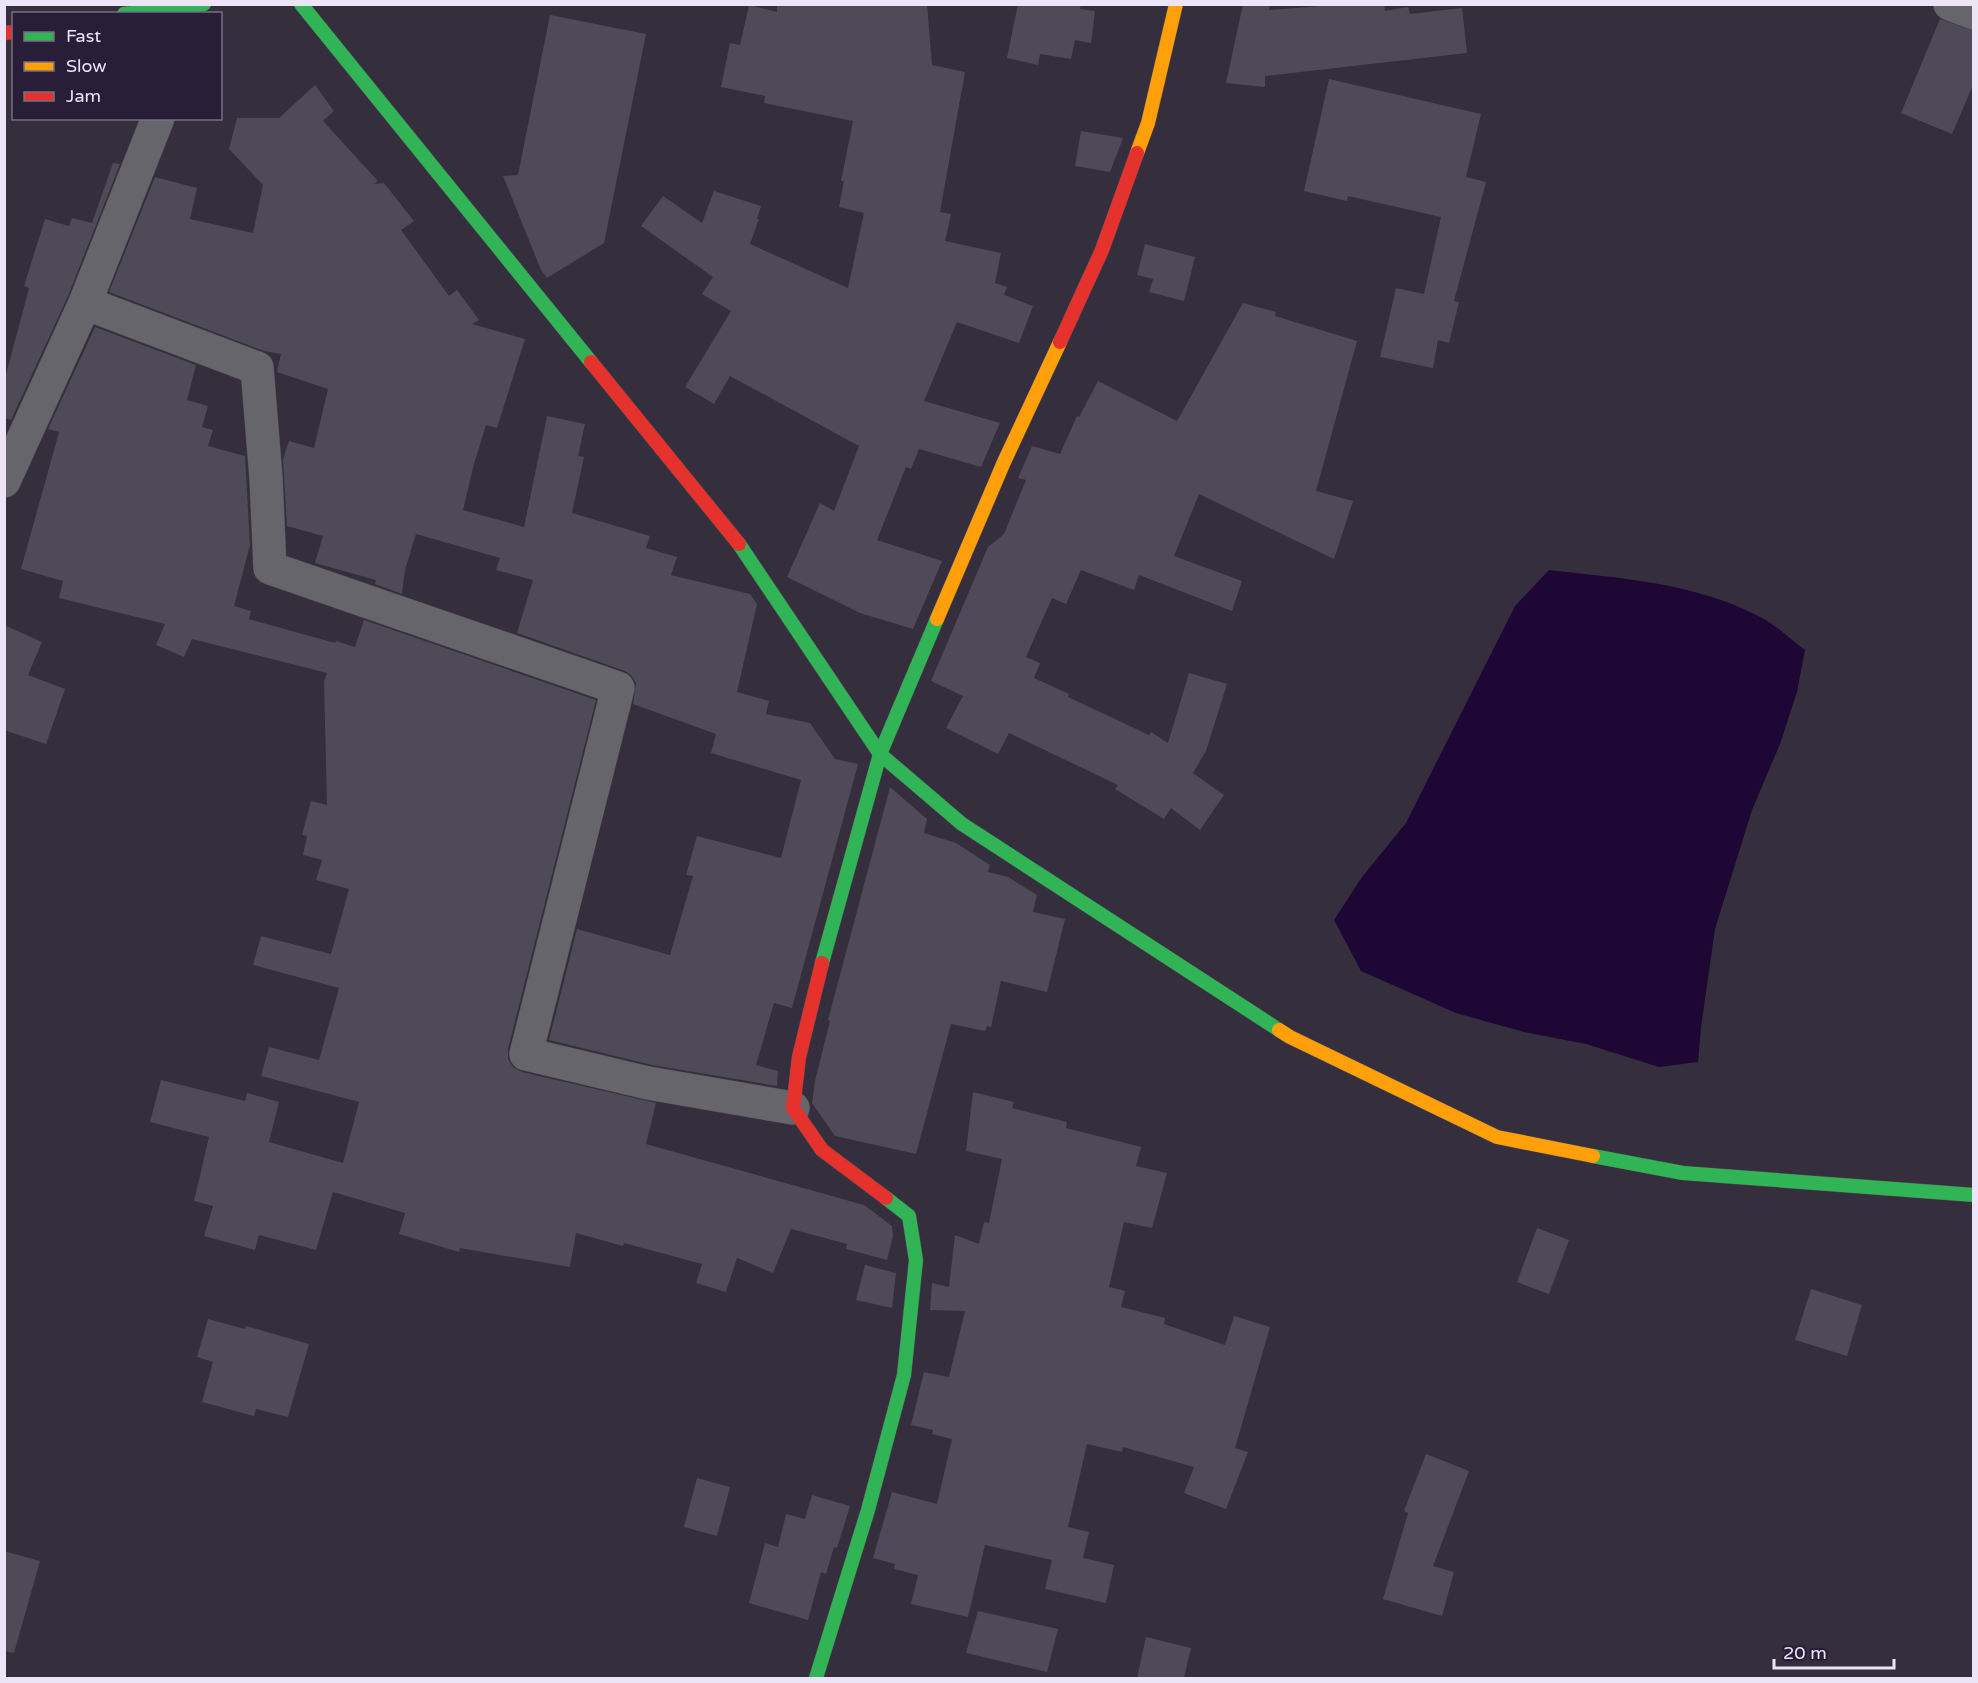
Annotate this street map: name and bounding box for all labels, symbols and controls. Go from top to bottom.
legend [12,12,222,120]
text: Fast [66,25,101,47]
text: Slow [66,55,107,77]
text: Jam [66,85,101,107]
scale bar [1774,1632,1894,1670]
text: 20 m [1783,1642,1827,1664]

